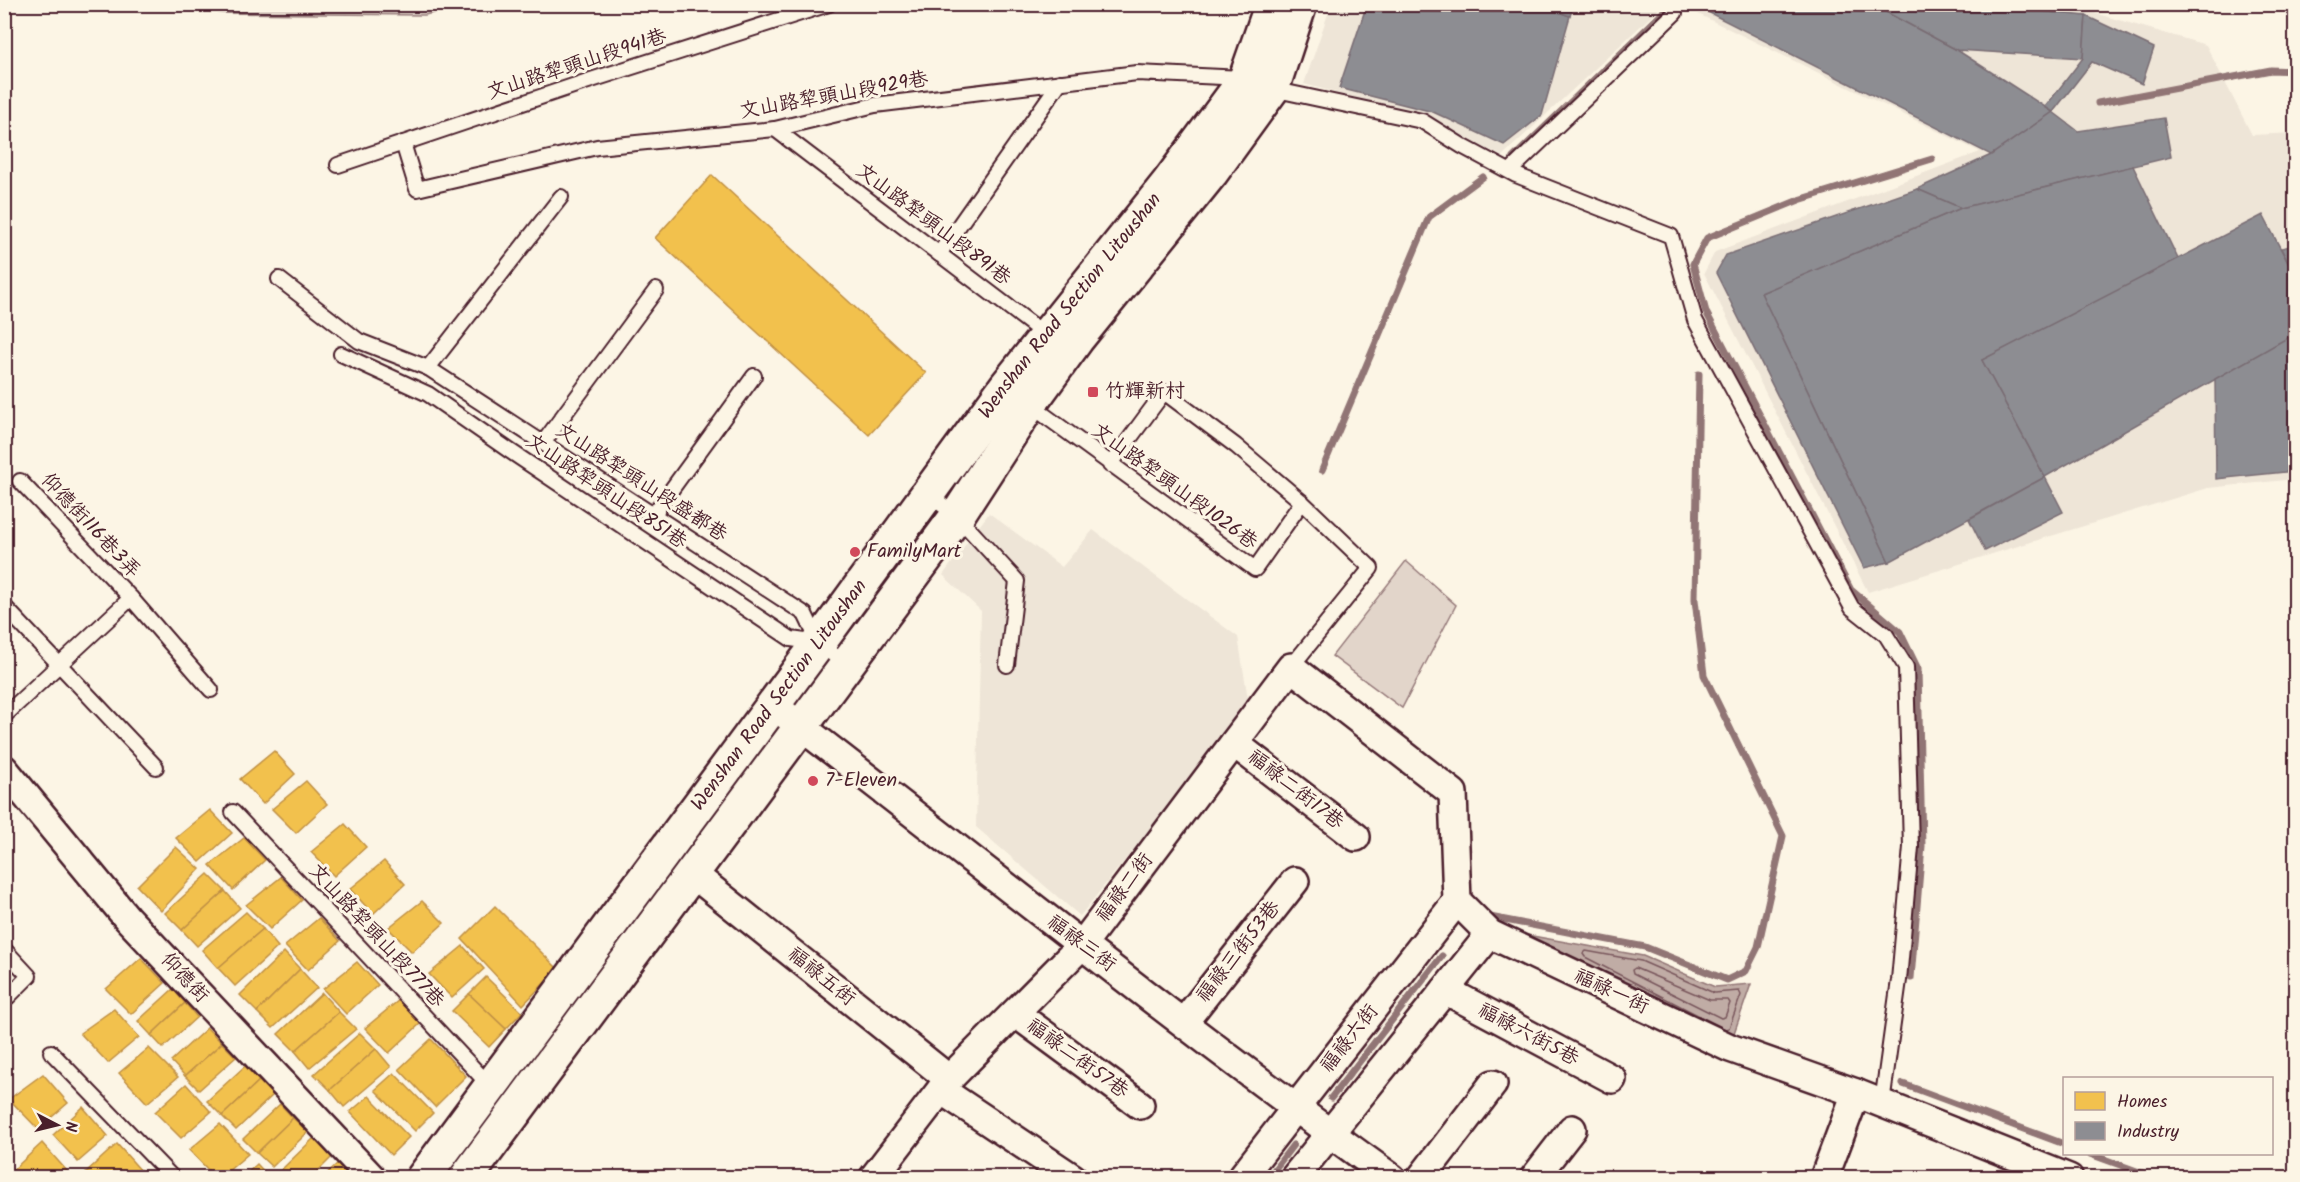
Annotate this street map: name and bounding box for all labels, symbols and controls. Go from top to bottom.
street label: 文山路犂頭山段941巷 [483,21,672,109]
street label: 文山路犂頭山段929巷 [737,63,932,128]
street label: 文山路犂頭山段891巷 [848,156,1019,295]
street label: Wenshan Road Section Litoushan [971,186,1170,426]
place label: 竹輝新村 [1105,376,1185,408]
marker: 竹輝新村 [1086,385,1100,399]
street label: 文山路犂頭山段盛都巷 [548,415,734,551]
street label: 文山路犂頭山段1026巷 [1084,416,1265,559]
street label: 文山路犂頭山段851巷 [519,426,694,559]
street label: 仰德街116巷3弄 [32,466,148,586]
place label: FamilyMart [867,536,962,568]
marker: FamilyMart [848,545,862,559]
street label: Wenshan Road Section Litoushan [683,573,876,818]
street label: 福祿二街17巷 [1240,742,1351,839]
place label: 7-Eleven [825,765,897,797]
marker: 7-Eleven [806,774,820,788]
street label: 福祿二街 [1088,846,1162,930]
street label: 文山路犂頭山段777巷 [300,856,452,1016]
street label: 福祿三街53巷 [1189,893,1290,1010]
street label: 福祿三街 [1039,907,1123,981]
street label: 福祿五街 [780,939,862,1015]
street label: 仰德街 [152,945,216,1011]
street label: 福祿一街 [1568,961,1654,1023]
street label: 福祿六街5巷 [1472,995,1585,1076]
street label: 福祿六街 [1313,998,1387,1080]
street label: 福祿二街57巷 [1019,1011,1136,1108]
legend [2063,1077,2273,1155]
text: Homes [2117,1088,2168,1117]
north arrow [27,1095,87,1155]
text: Industry [2117,1118,2179,1147]
text: N [57,1120,83,1133]

